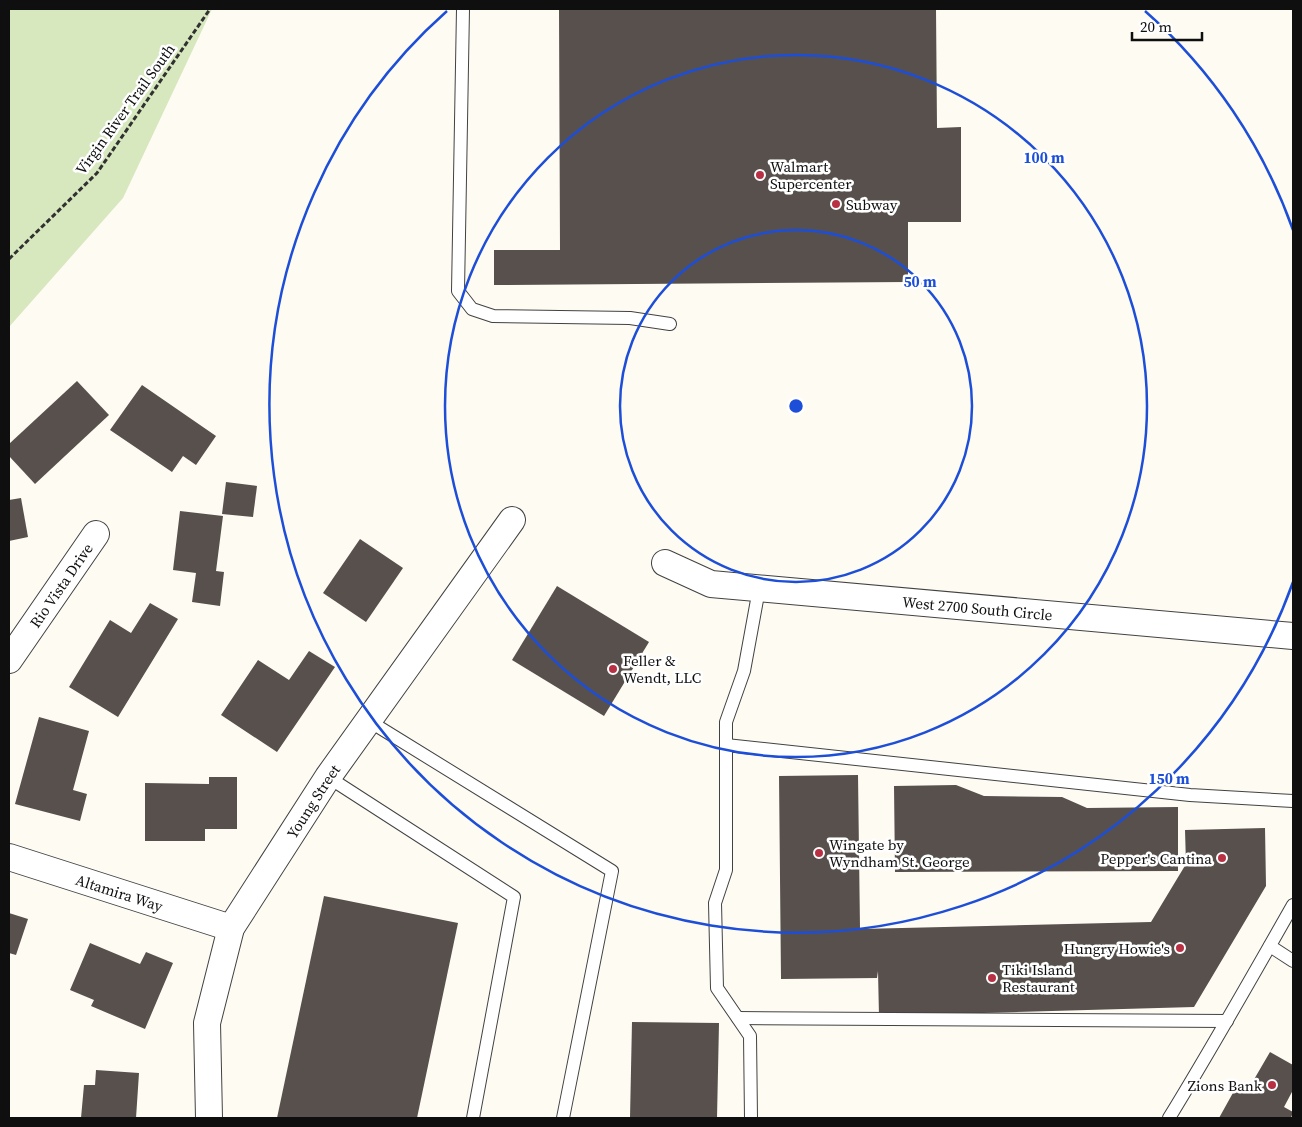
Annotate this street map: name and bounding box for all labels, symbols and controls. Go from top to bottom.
scale bar [1132,10,1202,42]
text: 20 m [1140,16,1172,37]
street label: Virgin River Trail South [70,39,180,179]
text: 100 m [1023,147,1065,168]
place label: Walmart Supercenter [770,156,852,194]
marker: Walmart Supercenter [754,169,766,181]
place label: Subway [846,194,898,215]
marker: Subway [830,198,842,210]
text: 50 m [903,271,937,292]
centre of rings [787,397,805,415]
street label: Rio Vista Drive [24,538,98,632]
street label: West 2700 South Circle [901,591,1054,625]
place label: Feller & Wendt, LLC [623,650,701,688]
marker: Feller & Wendt, LLC [607,663,619,675]
street label: Young Street [281,760,345,842]
text: 150 m [1148,768,1190,789]
place label: Wingate by Wyndham St. George [829,834,970,872]
marker: Wingate by Wyndham St. George [813,847,825,859]
place label: Pepper's Cantina [1100,848,1212,869]
marker: Pepper's Cantina [1216,852,1228,864]
street label: Altamira Way [73,869,166,916]
place label: Hungry Howie's [1063,938,1170,959]
marker: Hungry Howie's [1174,942,1186,954]
place label: Tiki Island Restaurant [1002,959,1075,997]
marker: Tiki Island Restaurant [986,972,998,984]
place label: Zions Bank [1188,1075,1263,1096]
marker: Zions Bank [1266,1079,1278,1091]

